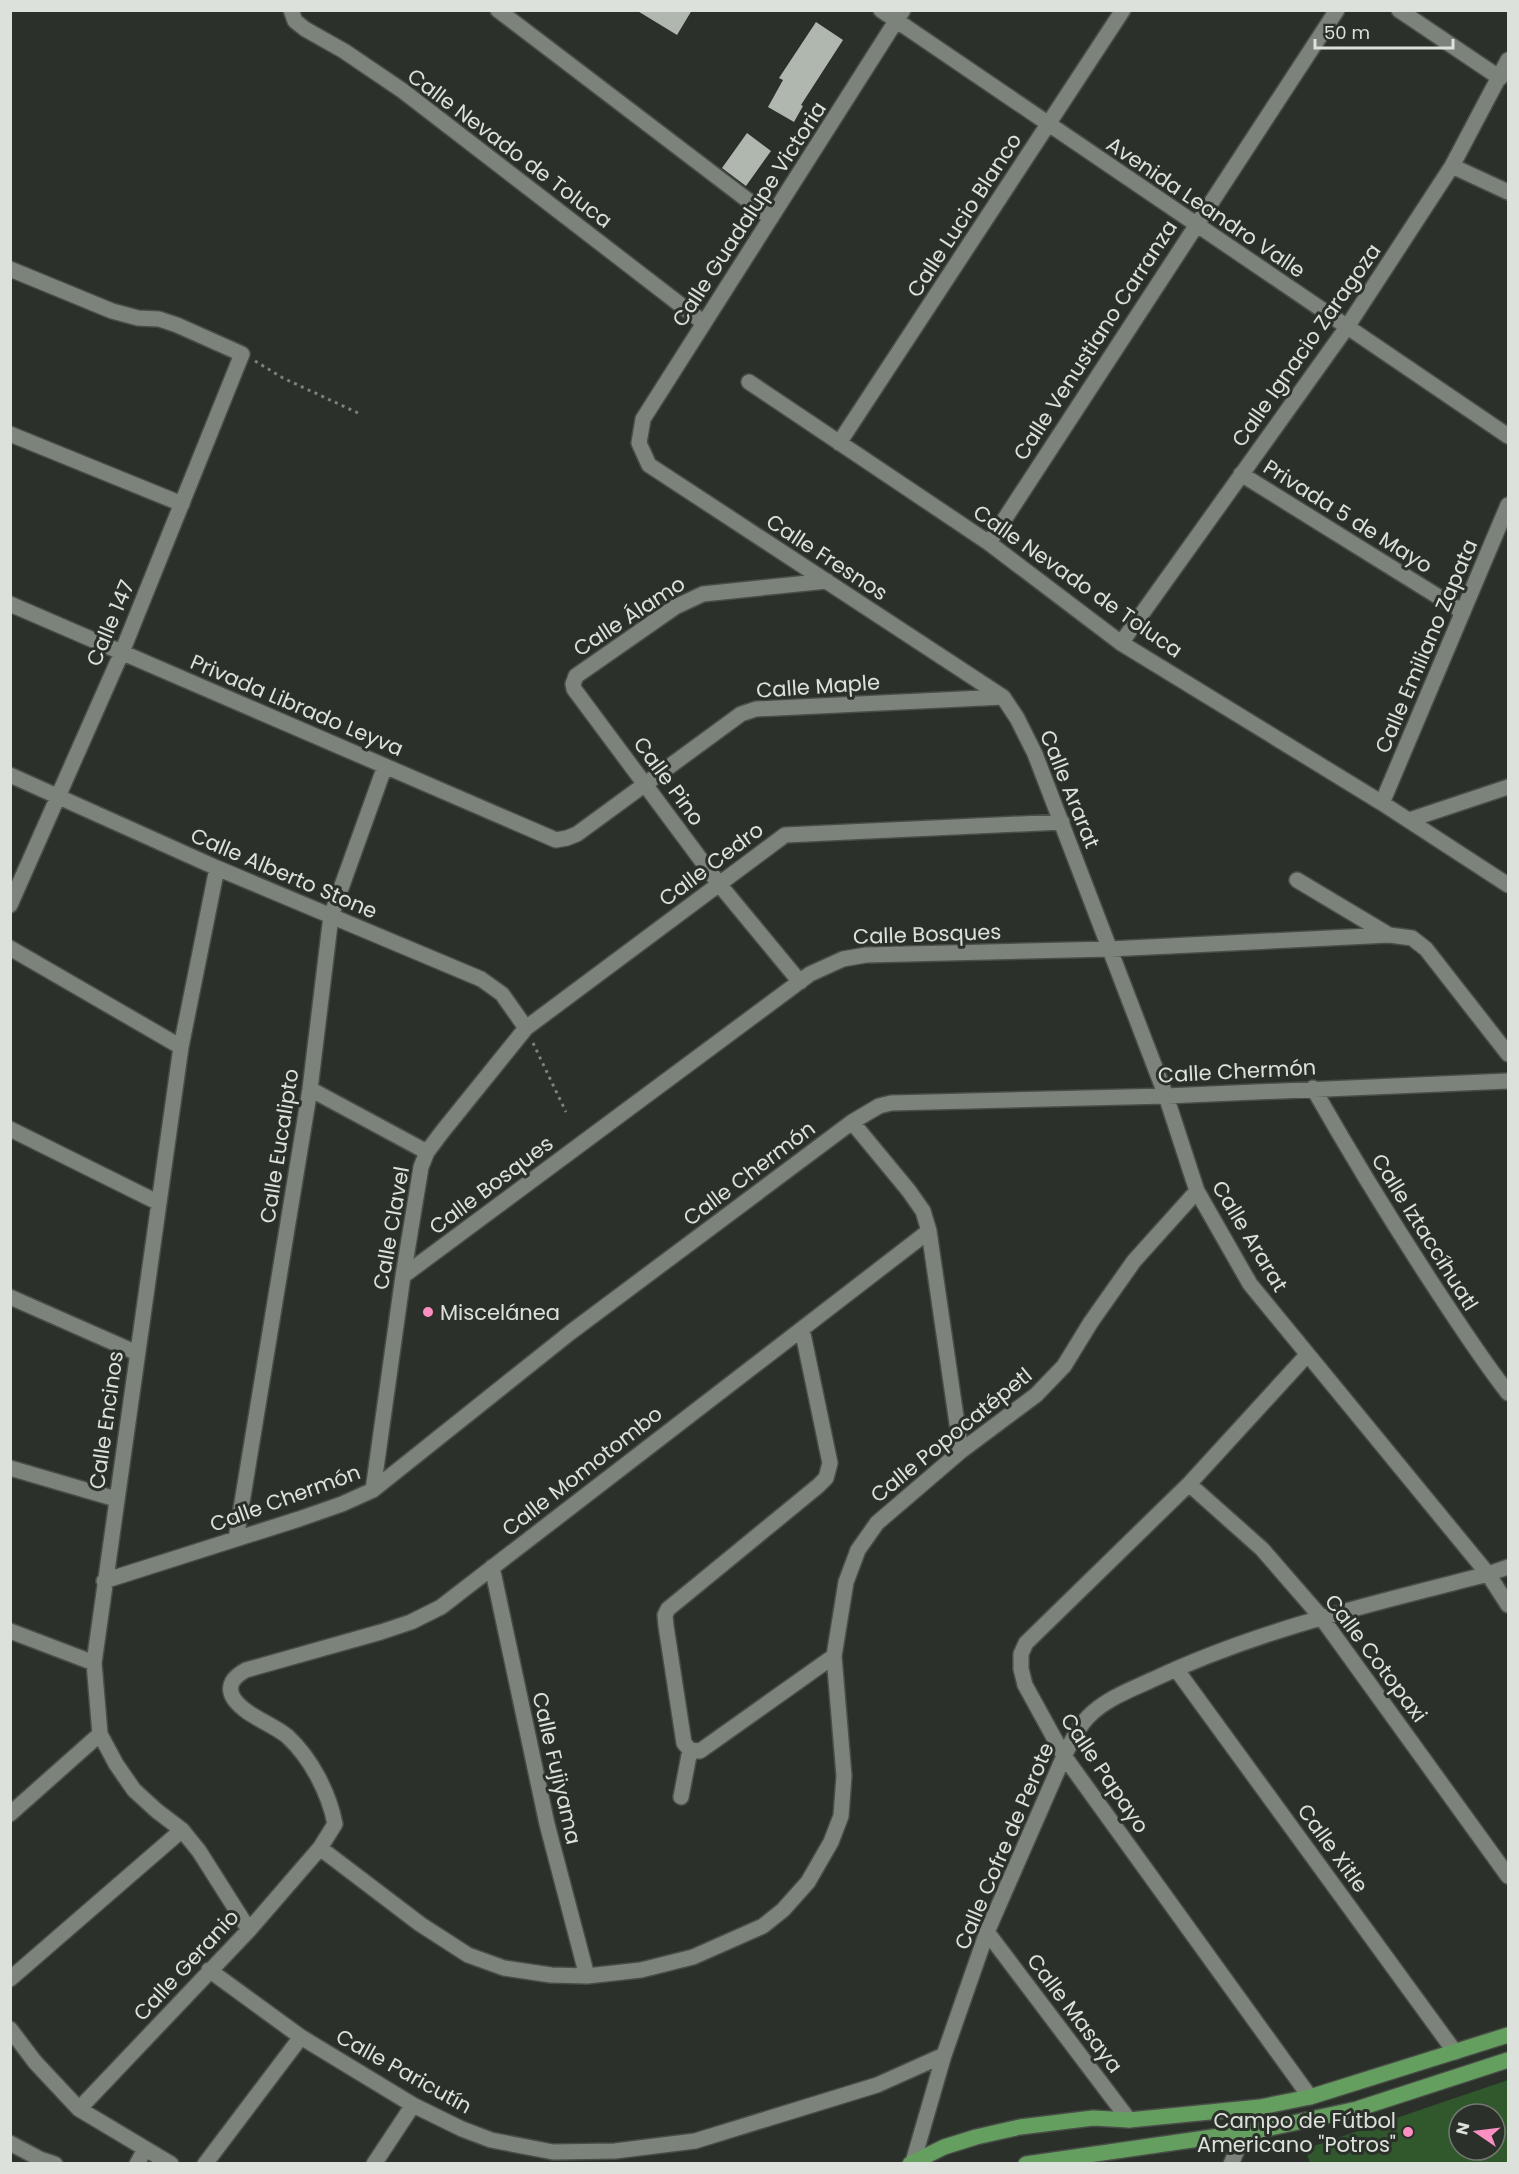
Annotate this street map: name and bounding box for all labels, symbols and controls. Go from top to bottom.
scale bar [1315,12,1453,50]
text: 50 m [1324,20,1370,45]
street label: Calle Nevado de Toluca [402,61,618,235]
street label: Calle Guadalupe Victoria [665,96,833,332]
street label: Calle Lucio Blanco [900,127,1028,303]
street label: Avenida Leandro Valle [1101,130,1311,284]
street label: Calle Venustiano Carranza [1006,214,1184,466]
street label: Calle Ignacio Zaragoza [1225,237,1387,453]
street label: Privada 5 de Mayo [1258,452,1438,580]
street label: Calle Nevado de Toluca [967,498,1189,664]
street label: Calle Fresnos [761,507,893,607]
street label: Calle Emiliano Zapata [1368,535,1484,757]
street label: Calle Álamo [567,569,691,663]
street label: Calle 147 [79,576,141,670]
street label: Privada Librado Leyva [186,647,408,763]
street label: Calle Maple [755,667,881,705]
street label: Calle Ararat [1033,726,1107,852]
street label: Calle Pino [627,731,711,831]
street label: Calle Cedro [653,815,769,913]
street label: Calle Alberto Stone [186,821,382,925]
street label: Calle Bosques [852,917,1002,951]
street label: Calle Chermón [1157,1052,1317,1090]
street label: Calle Eucalipto [252,1067,306,1225]
street label: Calle Chermón [677,1114,821,1232]
street label: Calle Bosques [423,1129,559,1241]
street label: Calle Iztaccíhuatl [1365,1148,1485,1316]
street label: Calle Clavel [366,1164,416,1292]
street label: Calle Ararat [1205,1175,1295,1297]
place label: Miscelánea [440,1298,560,1327]
marker: Miscelánea [421,1305,435,1319]
street label: Calle Encinos [82,1349,130,1491]
street label: Calle Popocatépetl [864,1361,1038,1509]
street label: Calle Momotombo [496,1399,668,1543]
street label: Calle Chermón [206,1457,364,1539]
street label: Calle Cotopaxi [1318,1588,1434,1728]
street label: Calle Fujiyama [525,1689,589,1847]
street label: Calle Papayo [1054,1707,1156,1839]
street label: Calle Cofre de Perote [947,1738,1061,1954]
street label: Calle Xitle [1291,1798,1375,1898]
street label: Calle Geranio [127,1903,245,2027]
street label: Calle Masaya [1020,1947,1130,2079]
street label: Calle Paricutín [331,2022,477,2120]
north arrow [1447,2102,1507,2162]
place label: Campo de Fútbol Americano "Potros" [1197,2106,1396,2159]
text: N [1450,2120,1476,2137]
marker: Campo de Fútbol Americano "Potros" [1401,2125,1415,2139]

